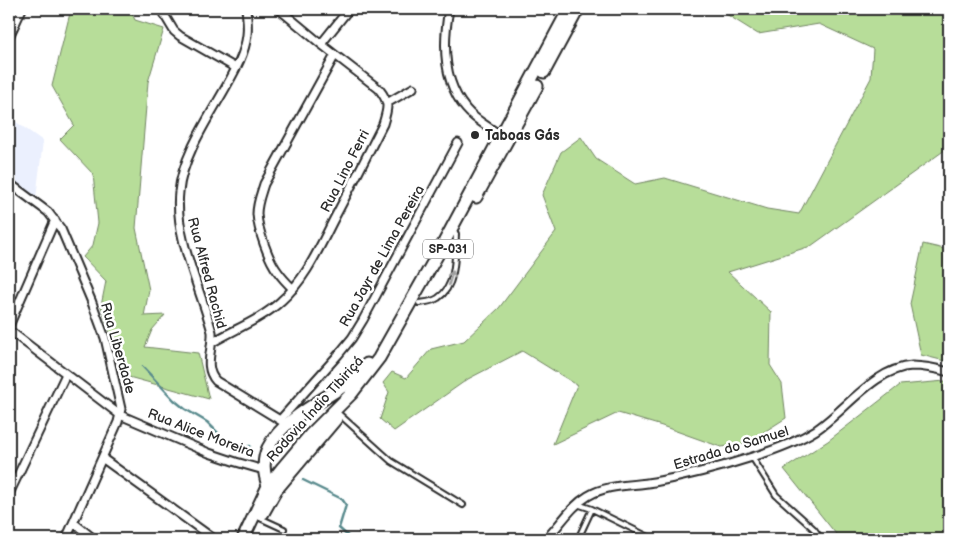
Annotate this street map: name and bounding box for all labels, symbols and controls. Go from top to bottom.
street label: Rua Lino Ferri [317,127,373,215]
place label: Taboas Gás [485,127,560,144]
marker: Taboas Gás [469,129,481,141]
street label: Rua Jayr de Lima Pereira [336,182,428,330]
street label: Rua Alfred Rachid [184,215,230,331]
road number: SP-031 [423,240,473,258]
one-way arrow [446,270,456,286]
street label: Rua Liberdade [97,300,139,396]
street label: Rodovia Índio Tibiriçá [262,352,367,465]
street label: Rua Alice Moreira [145,405,257,461]
street label: Estrada do Samuel [671,422,791,474]

